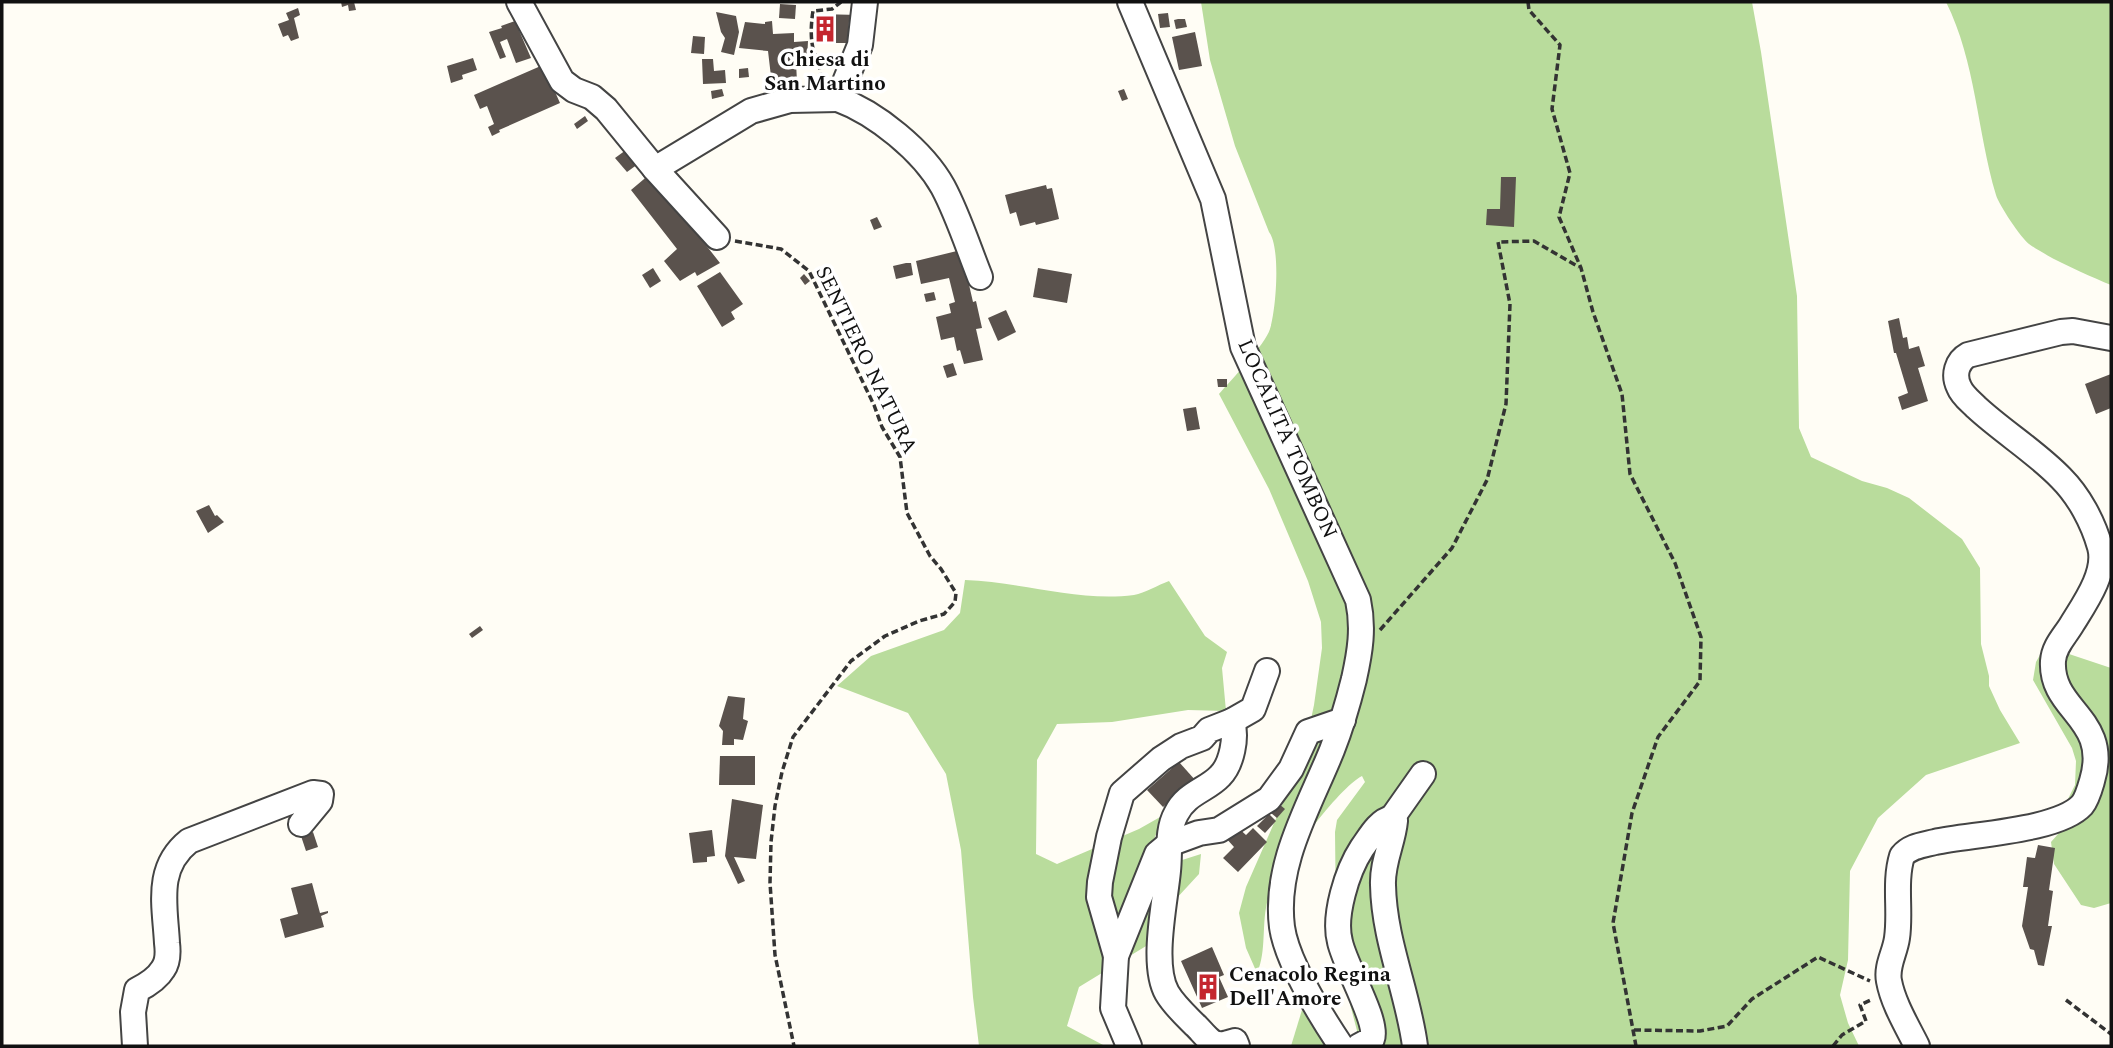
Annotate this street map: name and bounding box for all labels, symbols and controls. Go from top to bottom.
building icon: Chiesa di San Martino [810,14,840,44]
place label: Chiesa di San Martino [764,44,886,100]
street label: SENTIERO NATURA [807,261,926,460]
street label: LOCALITÀ TOMBON [1229,334,1345,544]
place label: Cenacolo Regina Dell'Amore [1229,959,1391,1015]
building icon: Cenacolo Regina Dell'Amore [1193,972,1223,1002]

